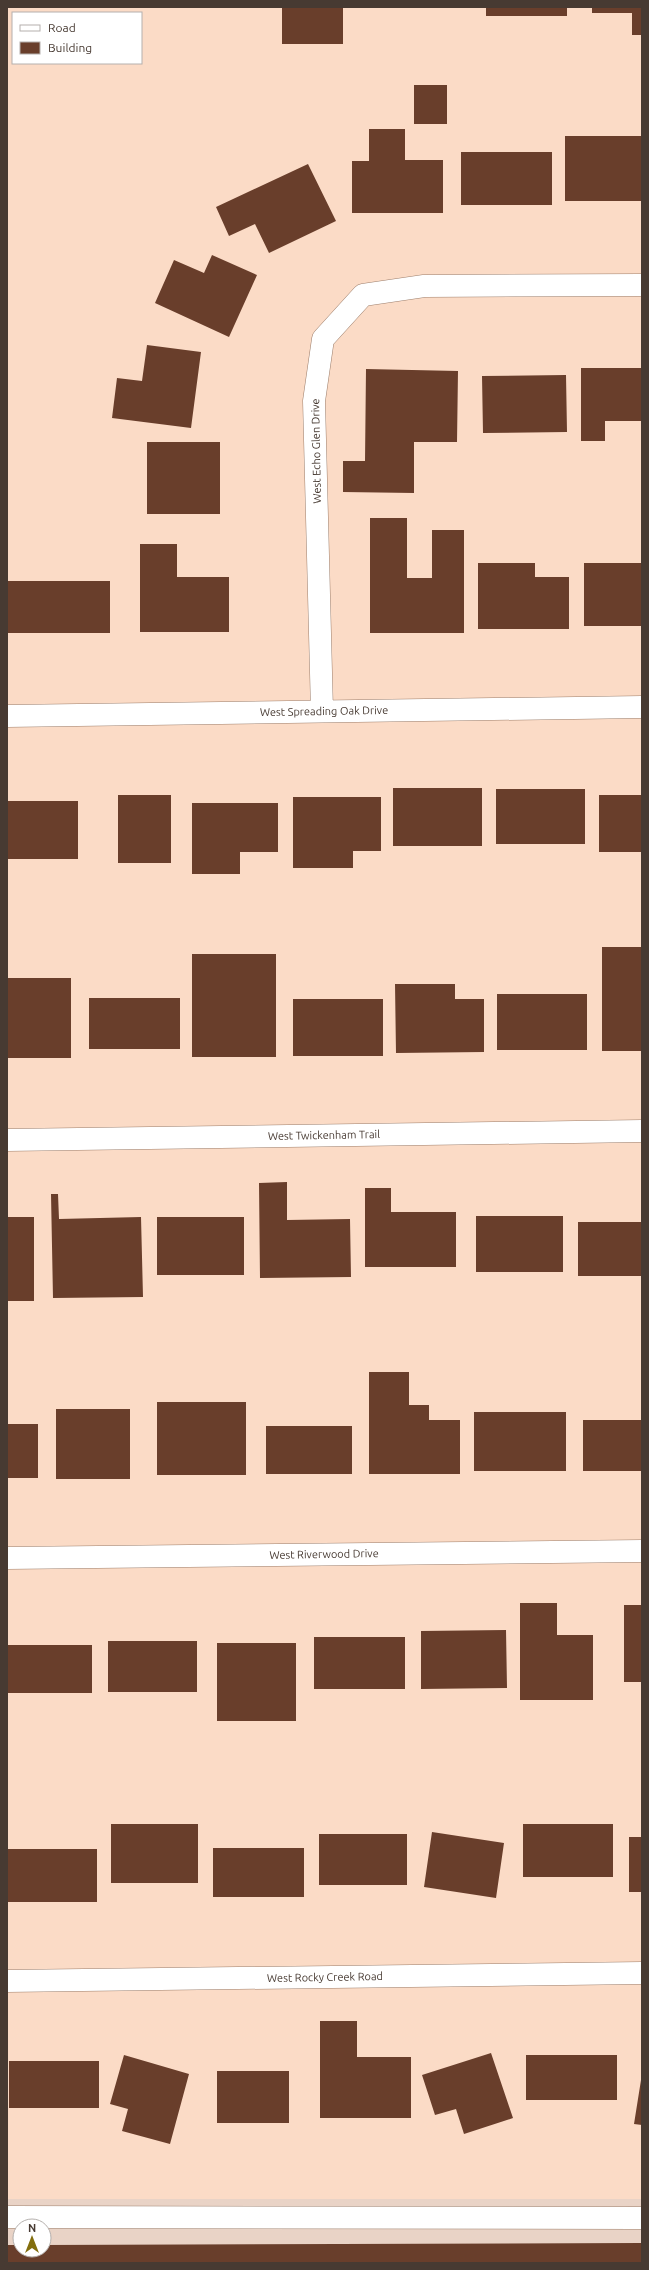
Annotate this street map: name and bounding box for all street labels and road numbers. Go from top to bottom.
street label: West Echo Glen Drive [309,398,323,504]
street label: West Spreading Oak Drive [260,704,388,718]
street label: West Twickenham Trail [268,1128,380,1142]
street label: West Riverwood Drive [269,1547,379,1561]
street label: West Rocky Creek Road [267,1970,383,1984]

